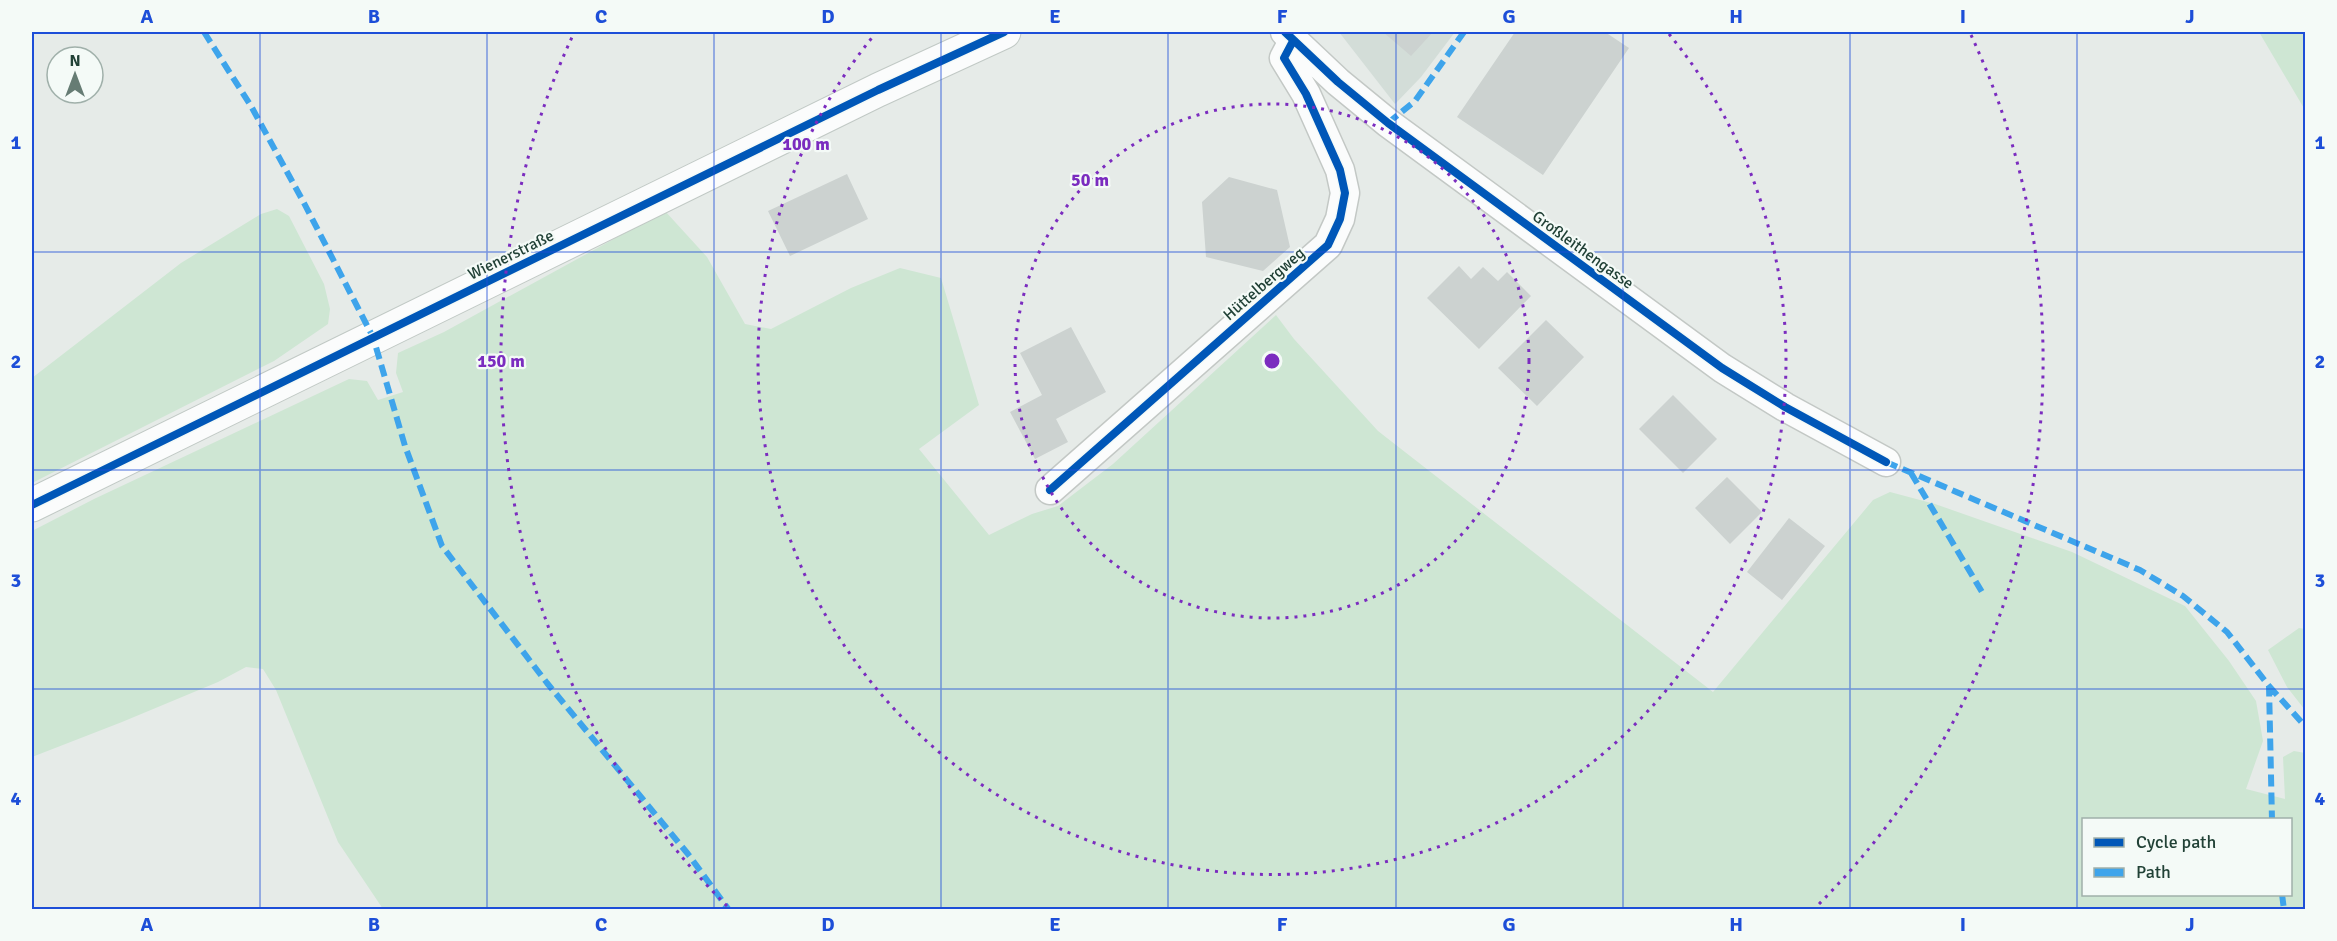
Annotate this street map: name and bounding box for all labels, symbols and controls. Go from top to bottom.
text: A [141,4,154,29]
text: B [368,4,380,29]
text: C [595,4,607,29]
text: D [821,4,835,29]
text: E [1049,4,1061,29]
text: F [1277,4,1288,29]
text: G [1502,4,1516,29]
text: H [1729,4,1743,29]
text: I [1960,4,1966,29]
text: J [2185,4,2195,29]
north arrow [45,45,105,105]
text: N [69,51,81,71]
text: 1 [11,130,22,155]
text: 1 [2315,130,2326,155]
text: 100 m [782,133,830,155]
text: 50 m [1071,169,1109,191]
street label: Großleithengasse [1528,206,1638,294]
street label: Wienerstraße [465,226,557,284]
street label: Hüttelbergweg [1219,243,1309,325]
text: 2 [11,349,21,374]
text: 2 [2315,349,2325,374]
text: 150 m [477,350,525,372]
centre of rings [1262,351,1282,371]
text: 3 [11,568,21,593]
text: 3 [2315,568,2325,593]
text: 4 [11,786,22,811]
text: 4 [2315,786,2326,811]
legend [2082,818,2292,896]
text: Cycle path [2136,831,2216,853]
text: Path [2136,861,2171,883]
text: A [141,912,154,937]
text: B [368,912,380,937]
text: C [595,912,607,937]
text: D [821,912,835,937]
text: E [1049,912,1061,937]
text: F [1277,912,1288,937]
text: G [1502,912,1516,937]
text: H [1729,912,1743,937]
text: I [1960,912,1966,937]
text: J [2185,912,2195,937]

